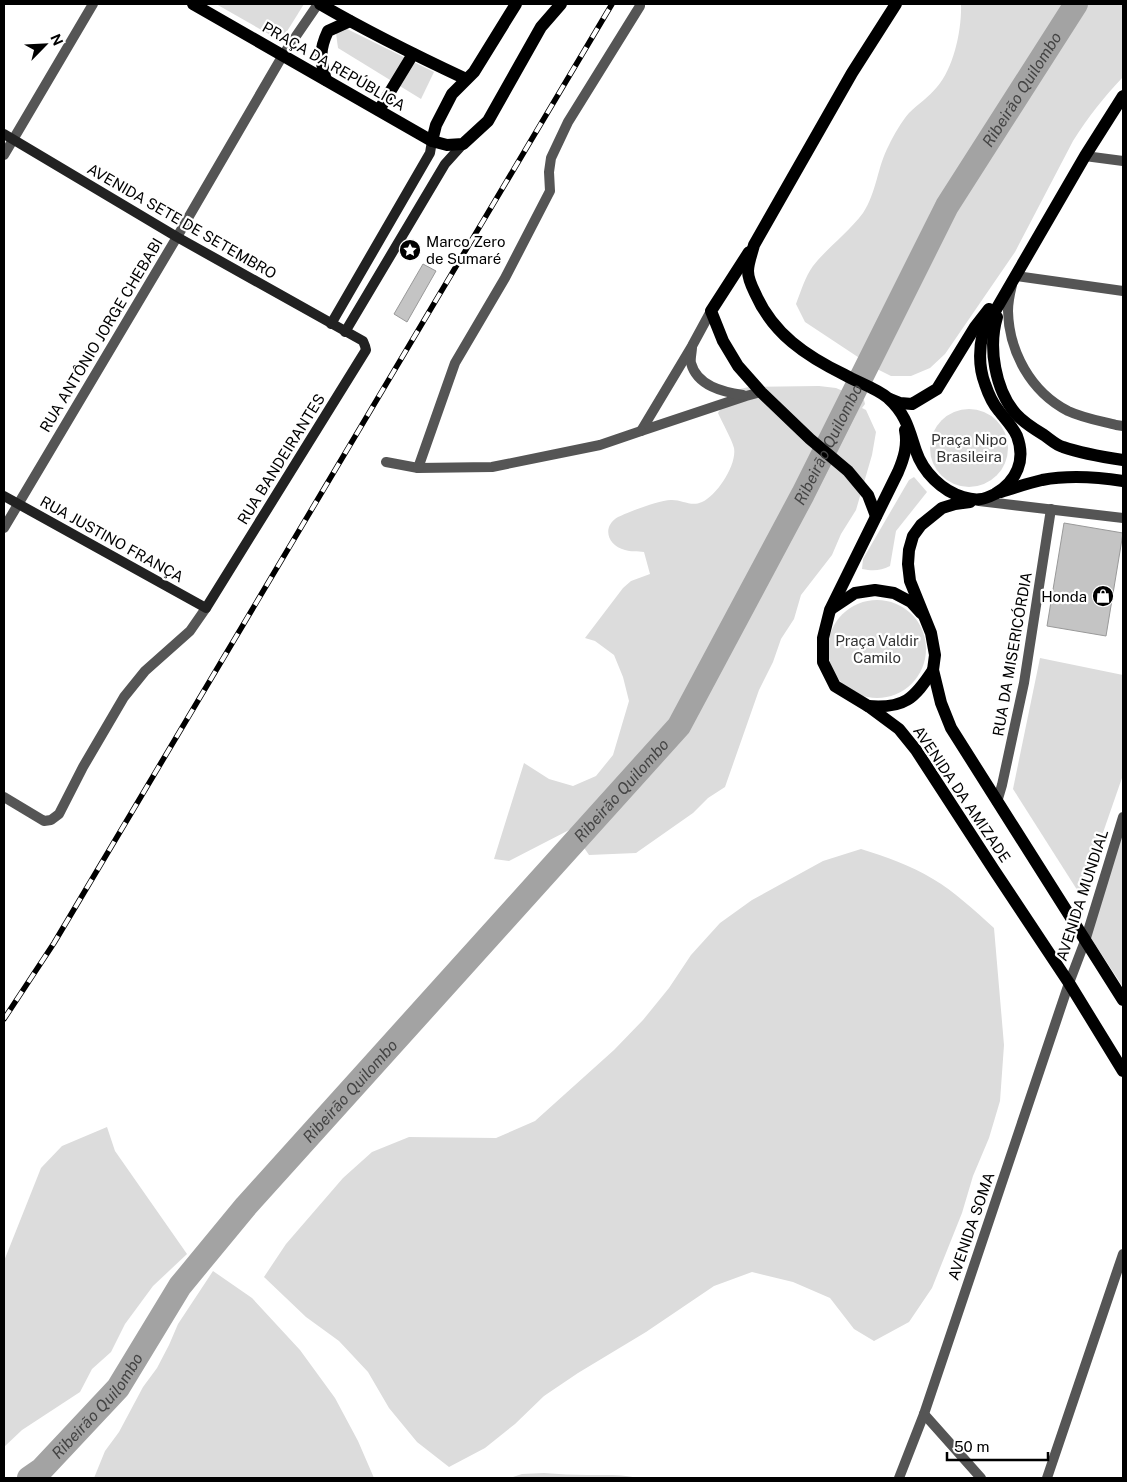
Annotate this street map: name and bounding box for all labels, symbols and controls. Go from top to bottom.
street label: PRAÇA DA REPÚBLICA [260,17,409,114]
north arrow [20,20,70,70]
water label: Ribeirão Quilombo [978,28,1065,150]
text: N [47,31,66,48]
street label: AVENIDA SETE DE SETEMBRO [84,160,280,282]
place label: Marco Zero de Sumaré [426,233,505,267]
street label: RUA ANTÔNIO JORGE CHEBABI [36,235,166,435]
place icon: Marco Zero de Sumaré [398,238,422,262]
water label: Ribeirão Quilombo [790,381,866,508]
street label: RUA BANDEIRANTES [234,391,328,527]
park label: Praça Nipo Brasileira [931,431,1007,465]
street label: RUA JUSTINO FRANÇA [37,492,187,586]
street label: RUA DA MISERICÓRDIA [988,570,1035,737]
shop icon: Honda [1091,584,1115,608]
place label: Honda [1041,588,1087,605]
park label: Praça Valdir Camilo [835,632,919,666]
street label: AVENIDA DA AMIZADE [910,723,1014,865]
water label: Ribeirão Quilombo [570,734,673,846]
street label: AVENIDA MUNDIAL [1053,827,1111,963]
water label: Ribeirão Quilombo [298,1035,401,1146]
street label: AVENIDA SOMA [945,1169,998,1282]
water label: Ribeirão Quilombo [47,1349,147,1462]
scale bar [947,1430,1048,1462]
text: 50 m [954,1438,989,1455]

